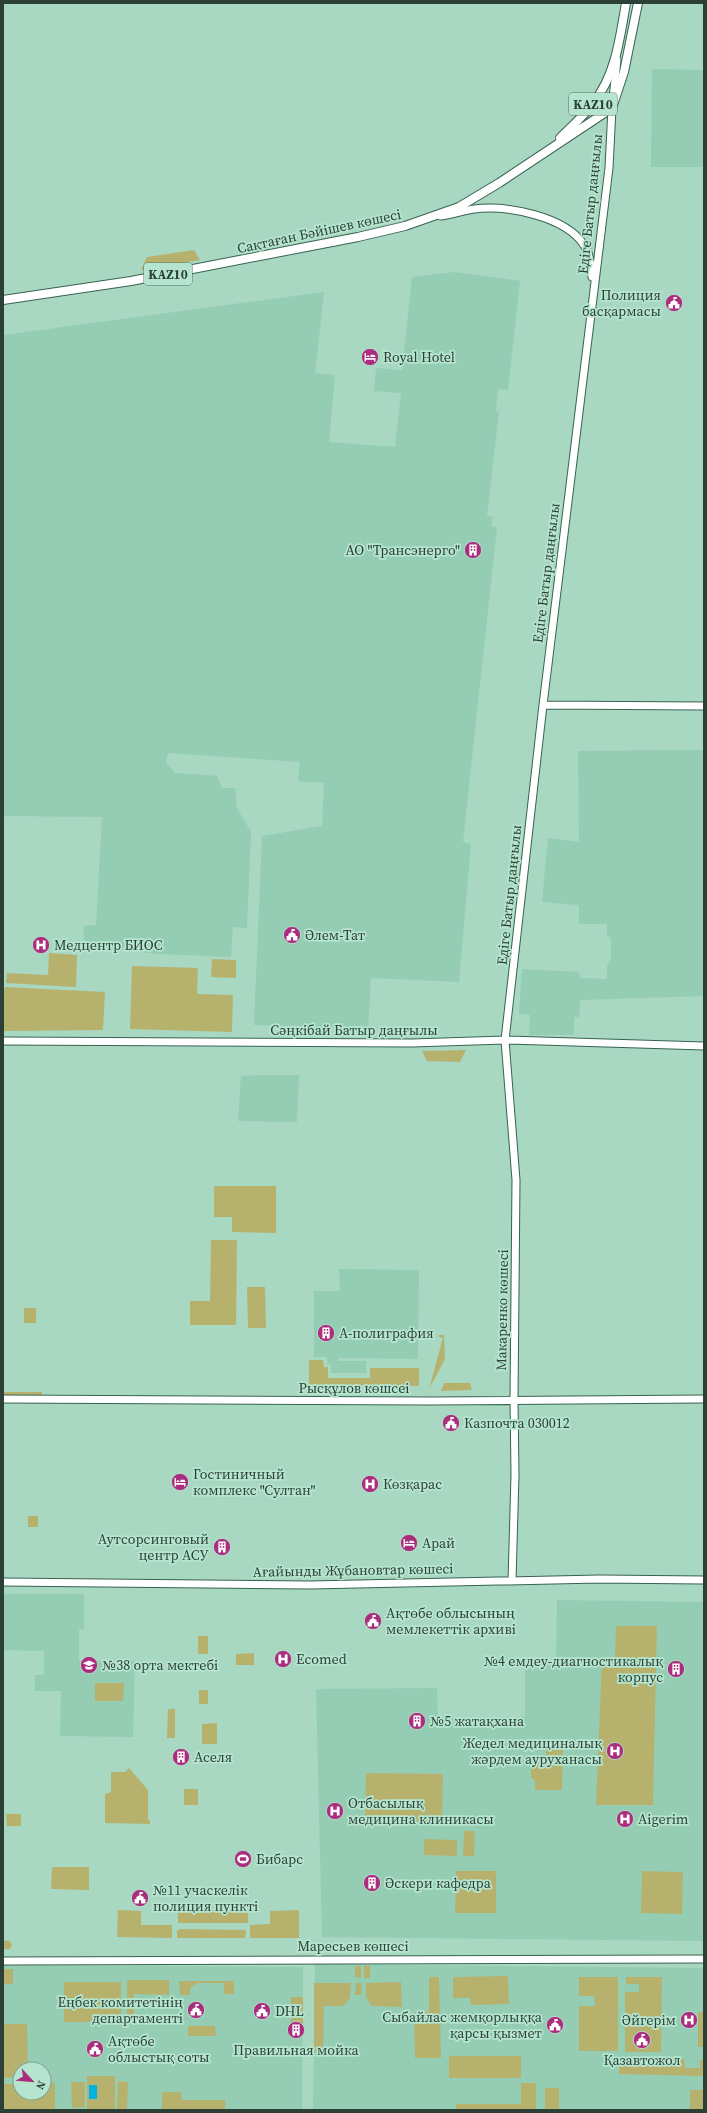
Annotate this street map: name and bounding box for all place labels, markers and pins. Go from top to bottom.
place label: Полиция басқармасы [582,285,661,321]
public building icon: Полиция басқармасы [664,293,684,313]
hotel icon: Royal Hotel [360,347,380,367]
place label: Royal Hotel [383,347,455,367]
place label: АО "Трансэнерго" [345,540,460,560]
building icon: АО "Трансэнерго" [463,540,483,560]
public building icon: Әлем-Тат [282,925,302,945]
place label: Әлем-Тат [305,925,366,945]
hospital icon: Медцентр БИОС [31,935,51,955]
place label: Медцентр БИОС [54,935,163,955]
building icon: А-полиграфия [316,1323,336,1343]
place label: А-полиграфия [339,1323,434,1343]
public building icon: Казпочта 030012 [441,1413,461,1433]
place label: Казпочта 030012 [464,1413,570,1433]
place label: Гостиничный комплекс "Султан" [193,1464,315,1500]
hotel icon: Гостиничный комплекс "Султан" [170,1472,190,1492]
hospital icon: Көзқарас [360,1474,380,1494]
place label: Көзқарас [383,1474,442,1494]
place label: Аутсорсинговый центр АСУ [98,1529,210,1565]
hotel icon: Арай [399,1533,419,1553]
place label: Арай [422,1533,455,1553]
building icon: Аутсорсинговый центр АСУ [212,1537,232,1557]
place label: Ақтөбе облысының мемлекеттік архиві [386,1603,516,1639]
public building icon: Ақтөбе облысының мемлекеттік архиві [363,1611,383,1631]
hospital icon: Ecomed [273,1649,293,1669]
place label: Ecomed [296,1649,347,1669]
place label: №4 емдеу-диагностикалық корпус [484,1651,663,1687]
school or university icon: №38 орта мектебі [79,1655,99,1675]
place label: №38 орта мектебі [102,1655,218,1675]
building icon: №4 емдеу-диагностикалық корпус [666,1659,686,1679]
building icon: №5 жатақхана [407,1711,427,1731]
place label: №5 жатақхана [430,1711,525,1731]
place label: Жедел медициналық жәрдем ауруханасы [462,1733,602,1769]
hospital icon: Жедел медициналық жәрдем ауруханасы [605,1741,625,1761]
building icon: Аселя [171,1747,191,1767]
place label: Аселя [194,1747,232,1767]
place label: Отбасылық медицина клиникасы [348,1793,494,1829]
hospital icon: Отбасылық медицина клиникасы [325,1801,345,1821]
hospital icon: Aigerim [615,1809,635,1829]
place label: Aigerim [638,1809,689,1829]
sports icon: Бибарс [233,1849,253,1869]
place label: Бибарс [256,1849,303,1869]
building icon: Әскери кафедра [362,1873,382,1893]
place label: Әскери кафедра [385,1873,492,1893]
place label: №11 учаскелік полиция пункті [153,1880,258,1916]
public building icon: №11 учаскелік полиция пункті [130,1888,150,1908]
place label: Еңбек комитетінің департаменті [58,1992,183,2028]
public building icon: Еңбек комитетінің департаменті [186,2000,206,2020]
public building icon: DHL [252,2001,272,2021]
place label: DHL [275,2001,304,2021]
place label: Сыбайлас жемқорлыққа қарсы қызмет [382,2007,543,2043]
place label: Әйгерім [622,2010,676,2030]
hospital icon: Әйгерім [679,2010,699,2030]
public building icon: Сыбайлас жемқорлыққа қарсы қызмет [545,2015,565,2035]
building icon: Правильная мойка [286,2020,306,2040]
public building icon: Қазавтожол [632,2030,652,2050]
place label: Ақтөбе облыстық соты [108,2031,210,2067]
public building icon: Ақтөбе облыстық соты [85,2039,105,2059]
place label: Правильная мойка [233,2040,359,2060]
place label: Қазавтожол [603,2050,681,2070]

